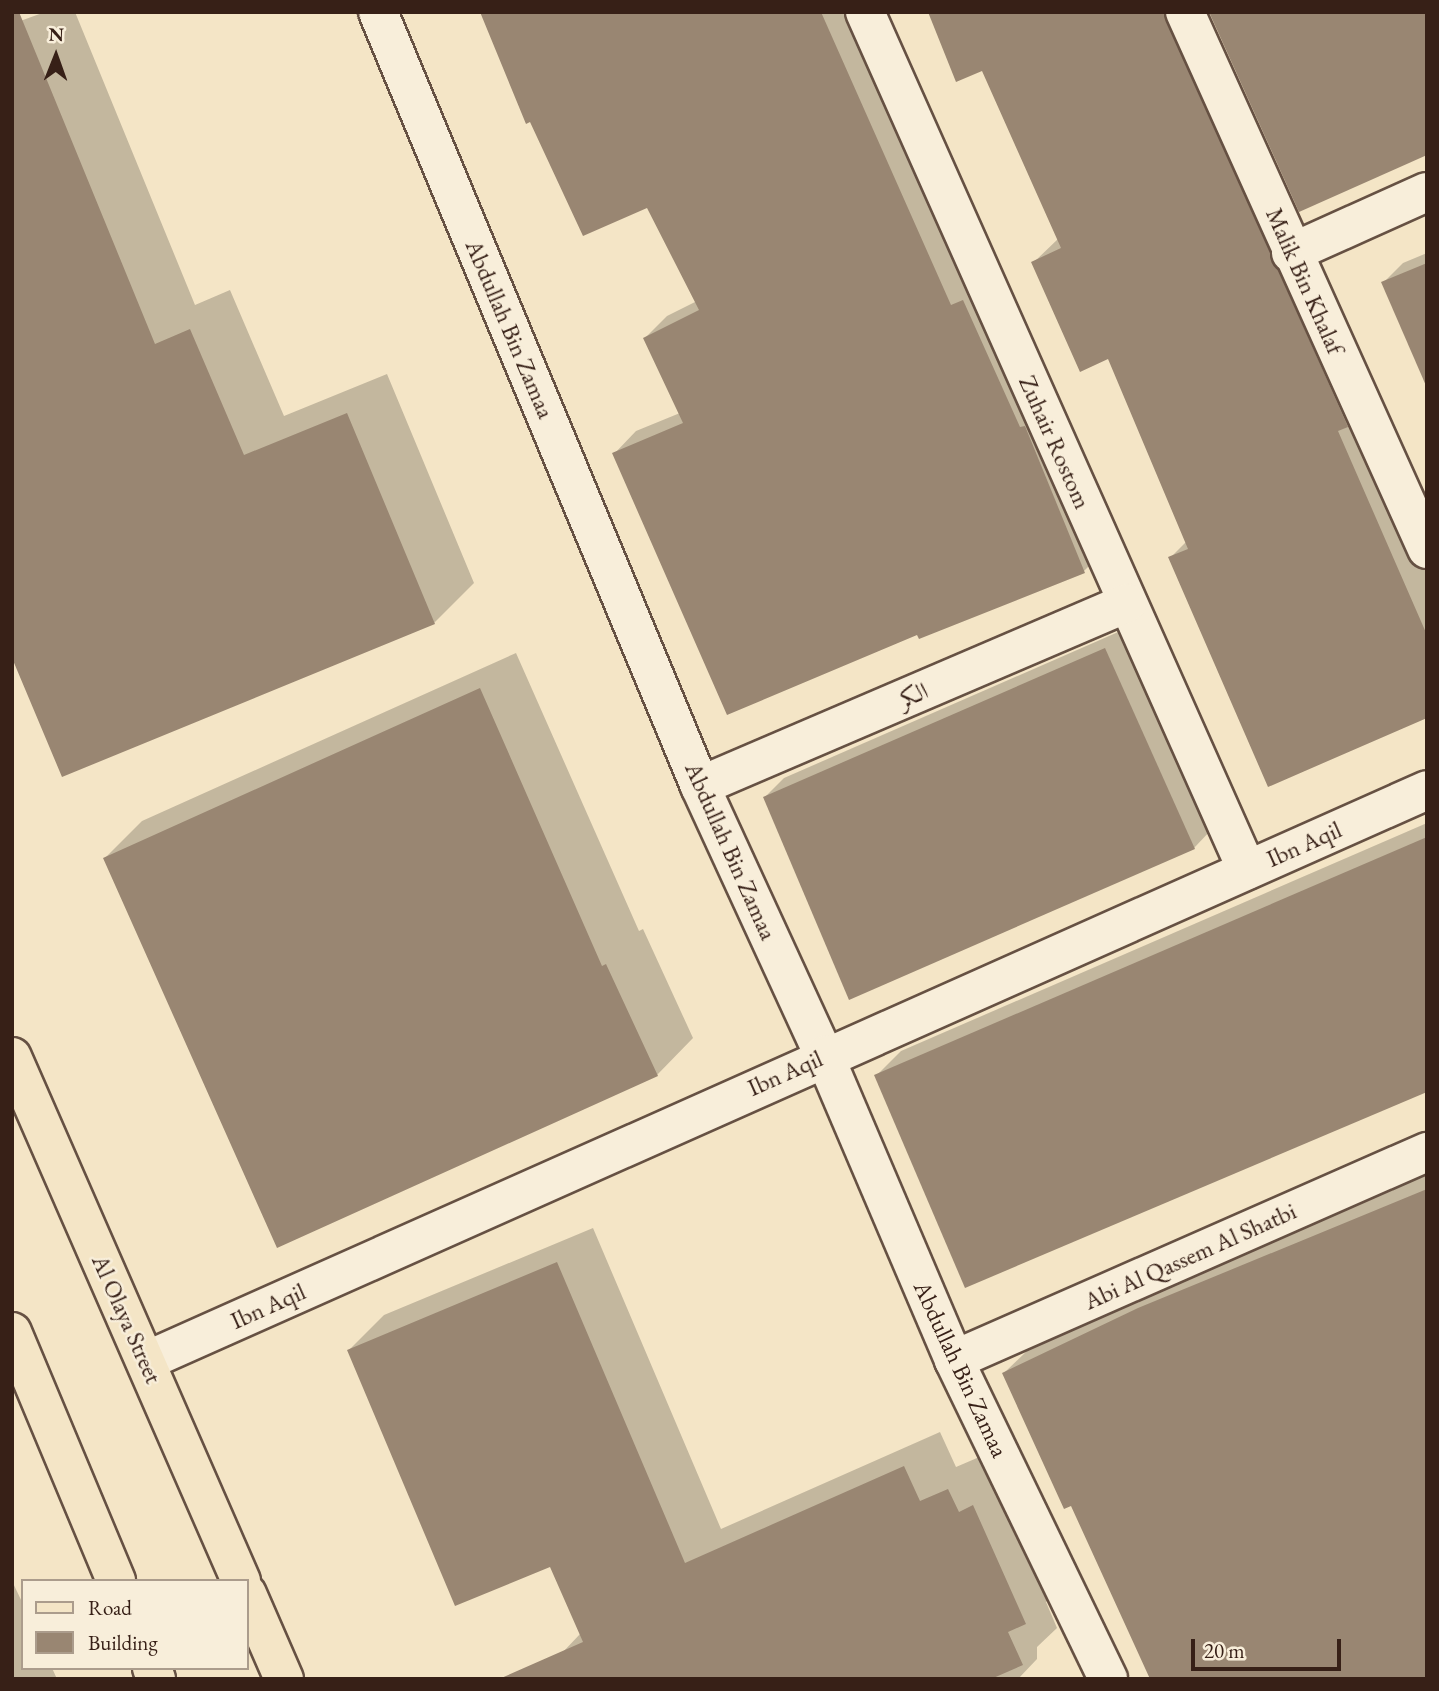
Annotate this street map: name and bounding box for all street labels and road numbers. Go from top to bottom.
street label: Malik Bin Khalaf [1260,203,1350,359]
street label: Abdullah Bin Zamaa [459,235,561,423]
street label: Zuhair Rostom [1013,371,1097,513]
street label: الكر [894,676,932,714]
street label: Abdullah Bin Zamaa [679,758,783,944]
street label: Ibn Aqil [1262,815,1346,873]
street label: Ibn Aqil [743,1044,827,1102]
street label: Abi Al Qassem Al Shatbi [1080,1196,1300,1316]
street label: Al Olaya Street [86,1250,168,1388]
street label: Abdullah Bin Zamaa [908,1276,1014,1462]
street label: Ibn Aqil [226,1277,310,1335]

